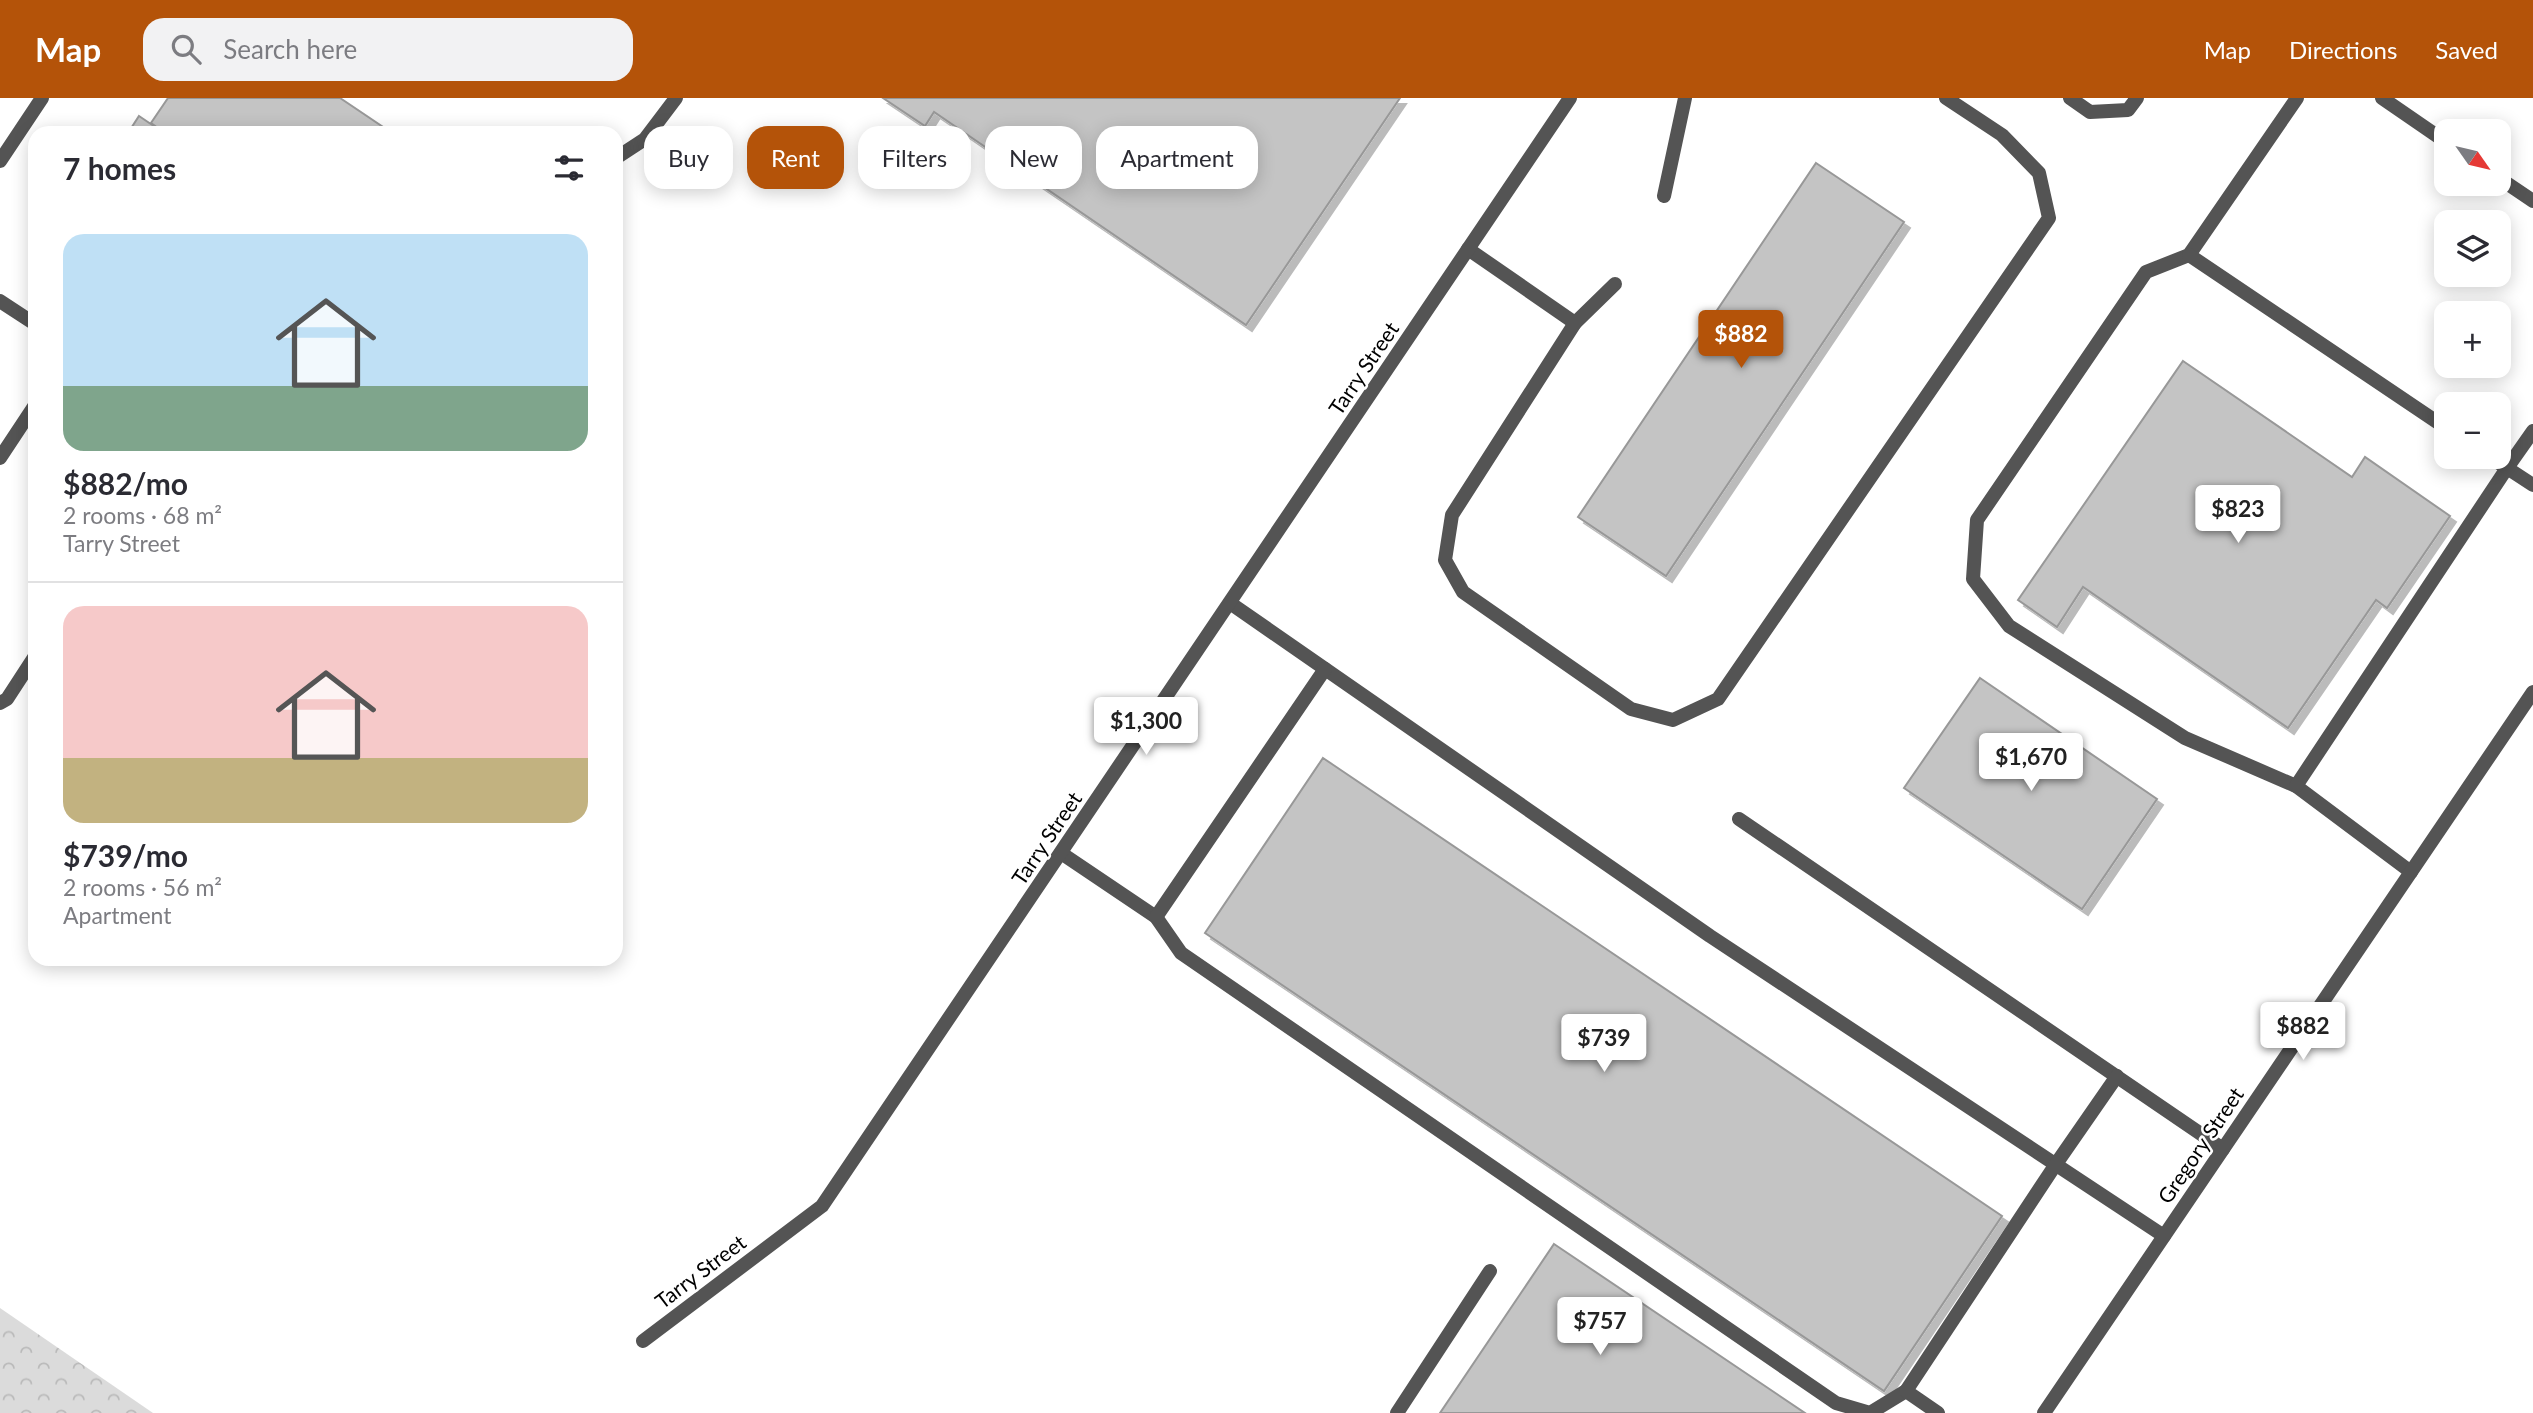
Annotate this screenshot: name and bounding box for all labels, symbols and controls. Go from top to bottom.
search box [143,18,633,81]
text: Map [35,29,101,69]
icon: search [167,30,205,68]
text: Search here [223,33,357,65]
text: Map [2204,35,2251,64]
text: Directions [2289,35,2397,64]
text: Saved [2435,35,2498,64]
north arrow [2434,119,2511,196]
map controls [2434,119,2511,469]
chip: Buy [644,126,733,189]
chip: Rent [747,126,844,189]
chip: Filters [858,126,971,189]
chip: New [985,126,1082,189]
chip: Apartment [1096,126,1258,189]
icon: filters [550,149,588,187]
text: 7 homes [63,150,176,186]
button: layers [2434,210,2511,287]
icon: home [263,280,389,406]
button: + [2434,301,2511,378]
pin: $882 [1700,310,1782,370]
street label: Tarry Street [1323,316,1403,419]
text: $882 [1714,319,1768,347]
button: − [2434,392,2511,469]
text: $882/mo [63,465,188,501]
pin: $823 [2197,486,2279,545]
text: $823 [2211,494,2265,522]
text: 2 rooms · 68 m² [63,501,222,529]
text: Tarry Street [63,529,180,557]
icon: home [263,652,389,778]
pin: $1,300 [1089,698,1203,757]
text: $1,300 [1110,706,1182,734]
pin: $1,670 [1974,734,2088,793]
text: $1,670 [1995,742,2067,770]
street label: Tarry Street [1006,786,1086,889]
text: $739/mo [63,837,188,873]
text: 2 rooms · 56 m² [63,873,222,901]
text: Apartment [63,901,171,929]
pin: $882 [2262,1002,2344,1062]
text: $882 [2276,1011,2330,1039]
pin: $739 [1563,1014,1645,1074]
text: $739 [1577,1023,1631,1051]
street label: Gregory Street [2152,1082,2248,1208]
street label: Tarry Street [650,1229,751,1313]
pin: $757 [1559,1298,1641,1357]
text: $757 [1573,1306,1627,1334]

